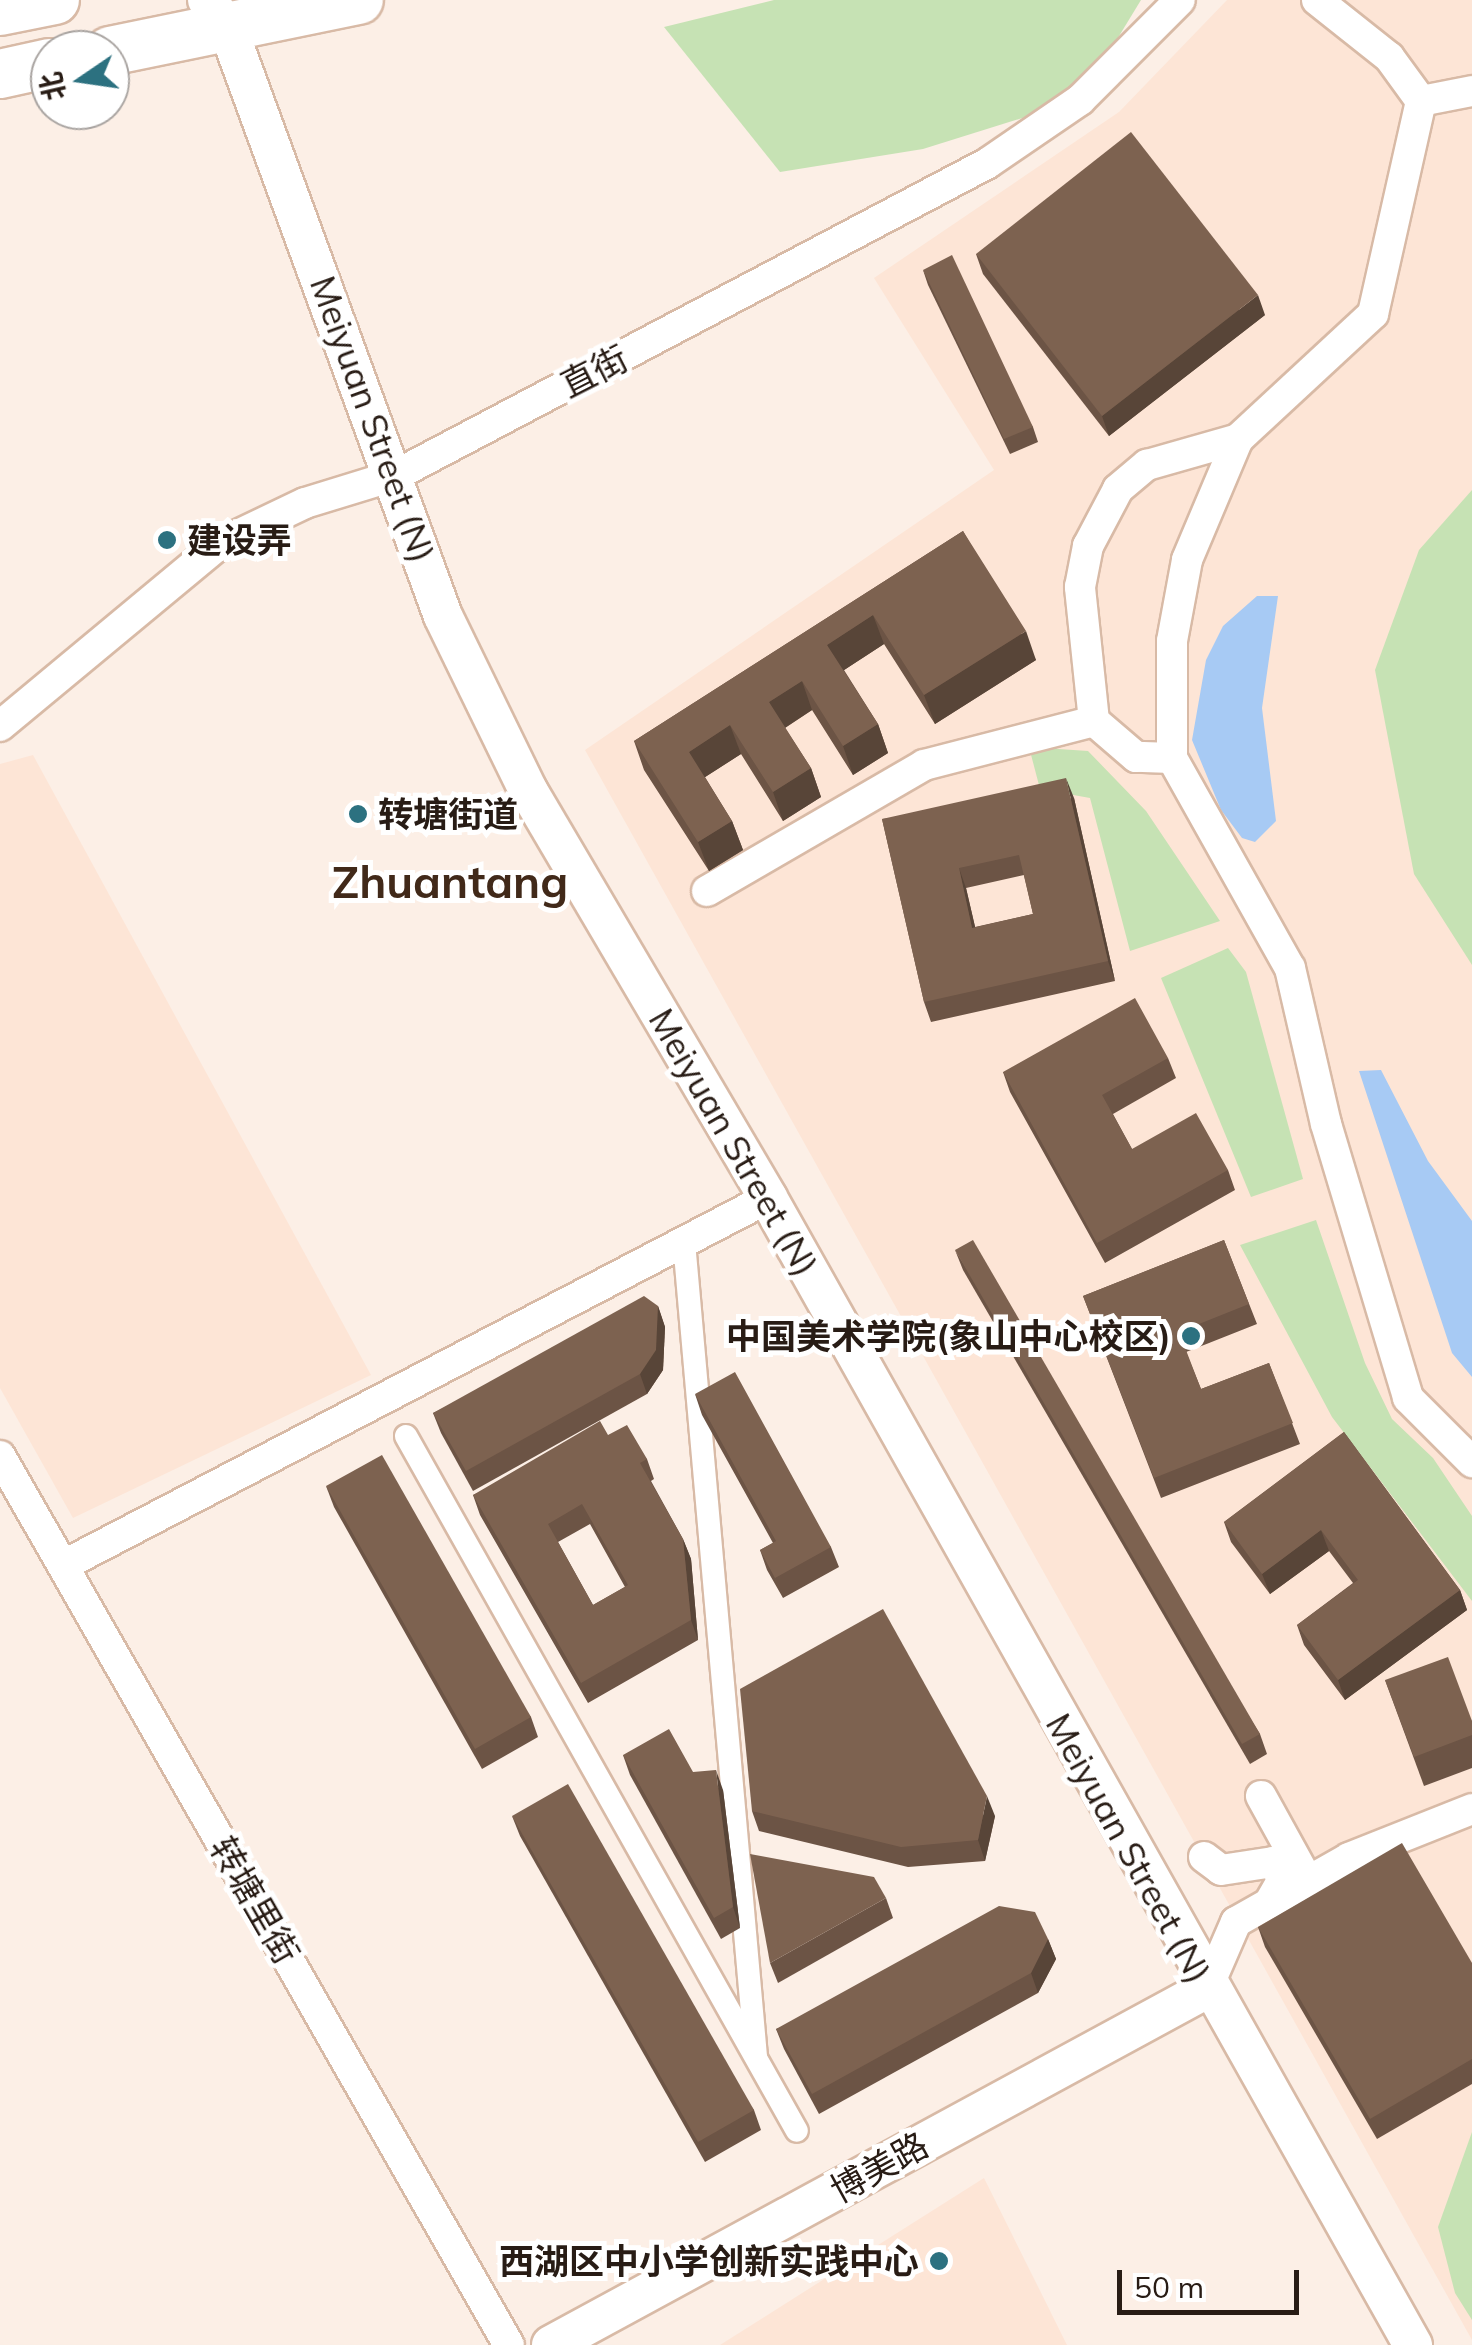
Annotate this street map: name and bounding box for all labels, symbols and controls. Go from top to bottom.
north arrow [30,30,130,130]
text: 北 [32,69,72,104]
street label: Meiyuan Street (N) [302,270,444,568]
street label: 直街 [553,336,635,406]
place label: 建设弄 [187,519,292,561]
marker: 建设弄 [156,529,178,551]
place label: 转塘街道 [378,793,518,835]
marker: 转塘街道 [347,803,369,825]
district label: Zhuantang [332,855,568,909]
street label: Meiyuan Street (N) [641,1001,827,1283]
place label: 中国美术学院(象山中心校区) [726,1315,1171,1357]
marker: 中国美术学院(象山中心校区) [1180,1325,1202,1347]
street label: Meiyuan Street (N) [1038,1706,1220,1990]
street label: 转塘里街 [202,1829,308,1971]
street label: 博美路 [823,2123,935,2211]
place label: 西湖区中小学创新实践中心 [499,2240,919,2282]
marker: 西湖区中小学创新实践中心 [928,2250,950,2272]
scale bar [1122,2250,1304,2312]
text: 50 m [1134,2268,1204,2306]

